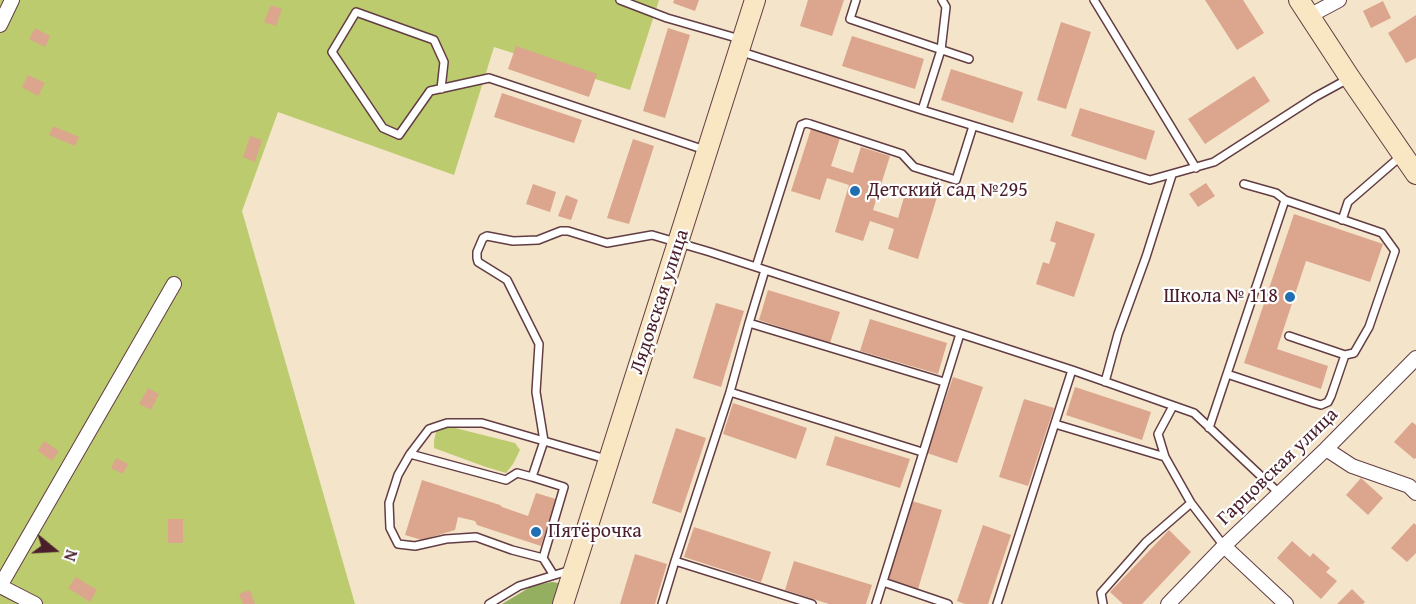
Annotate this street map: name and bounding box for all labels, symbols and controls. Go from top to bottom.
place label: Детский сад №295 [867,179,1028,203]
marker: Детский сад №295 [848,184,862,198]
street label: Лядовская улица [625,226,695,378]
place label: Школа № 118 [1163,285,1278,309]
marker: Школа № 118 [1283,290,1297,304]
street label: Гарцовская улица [1213,403,1343,531]
north arrow [24,520,84,580]
place label: Пятёрочка [548,520,642,544]
marker: Пятёрочка [529,525,543,539]
text: N [58,547,84,564]

